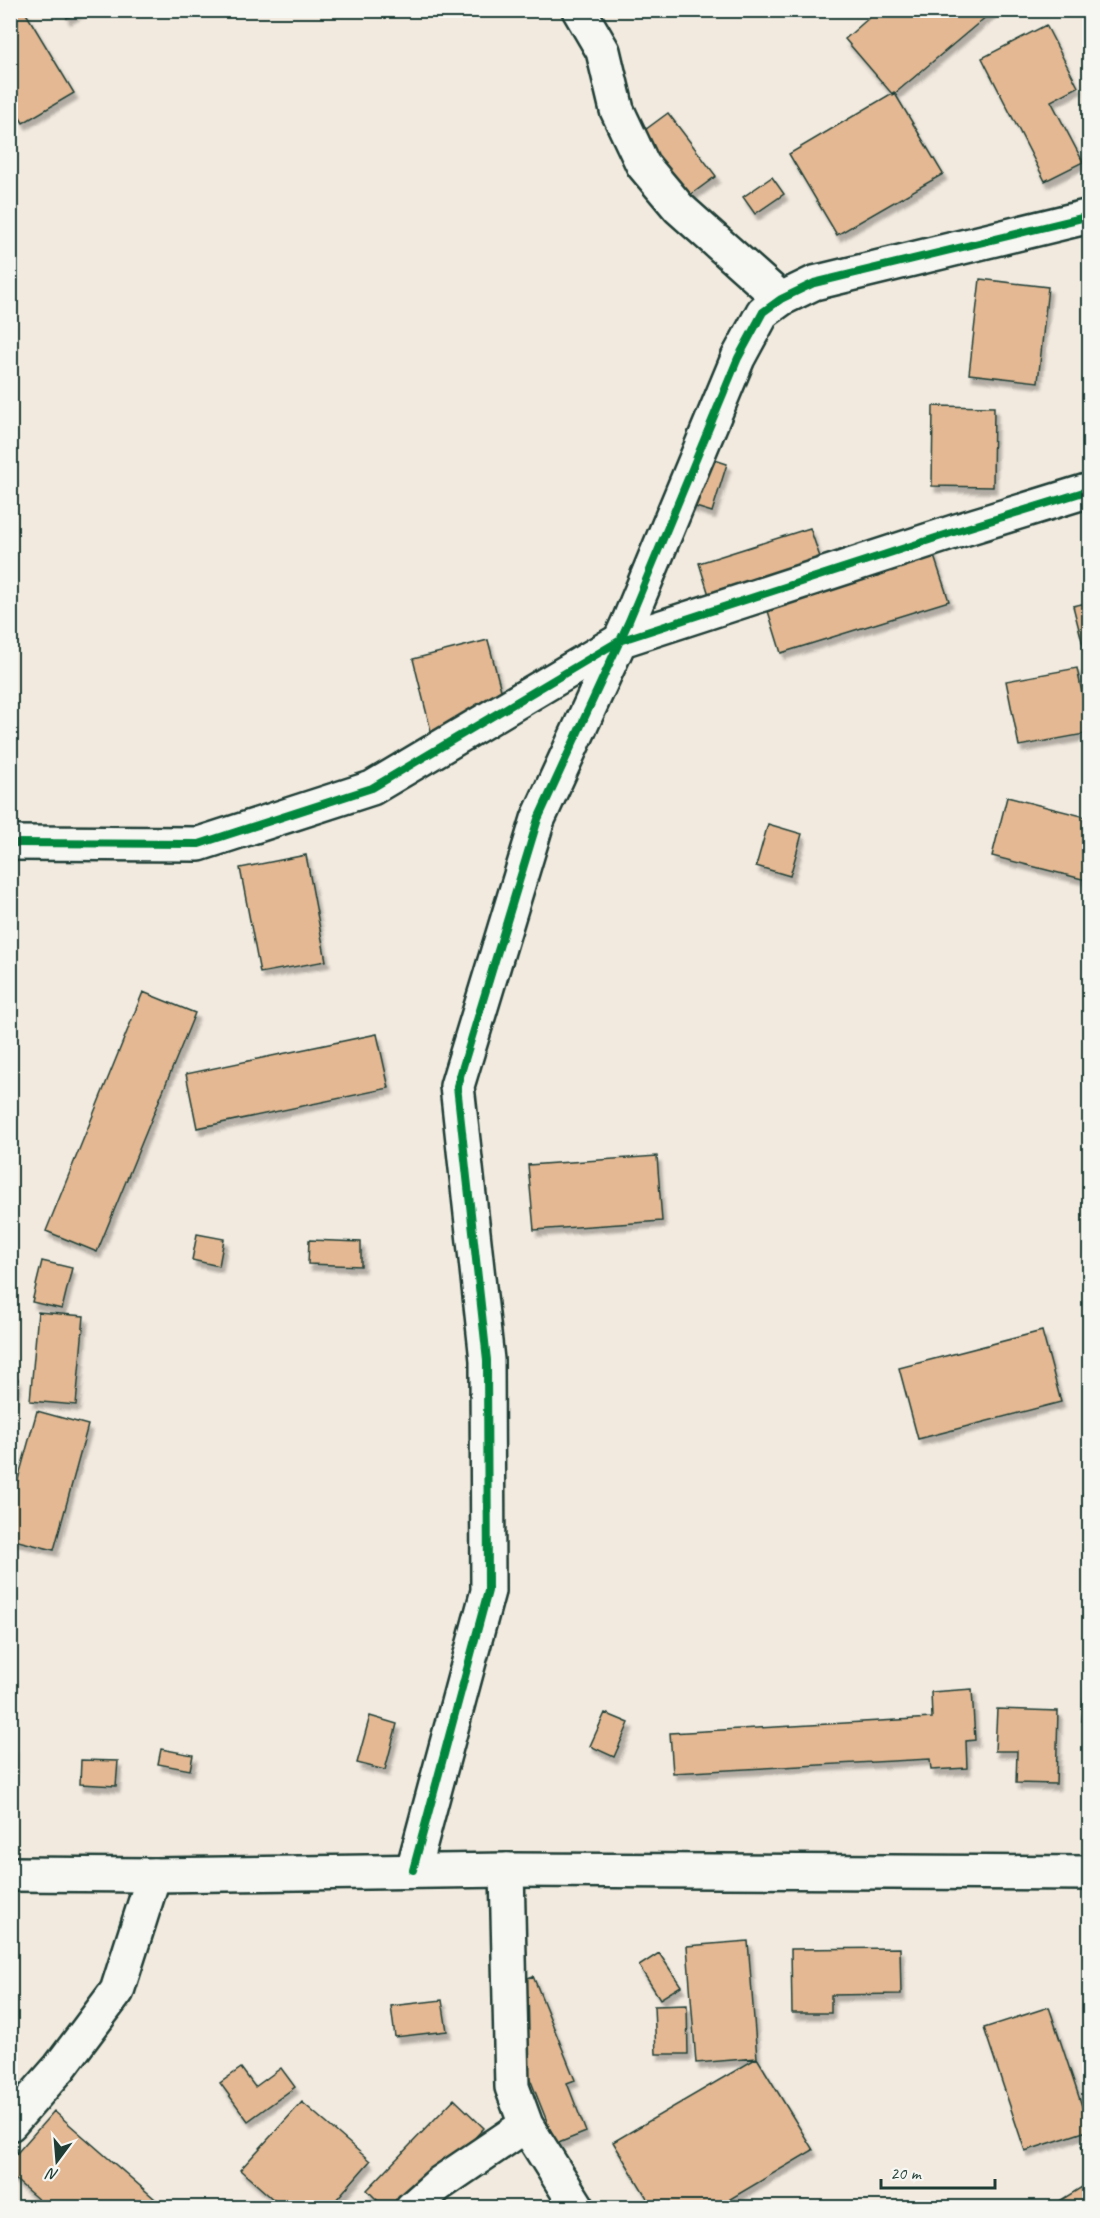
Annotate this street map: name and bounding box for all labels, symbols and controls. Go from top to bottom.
north arrow [27,2131,87,2191]
scale bar [881,2152,995,2190]
text: 20 m [890,2162,923,2184]
text: N [43,2163,61,2185]

